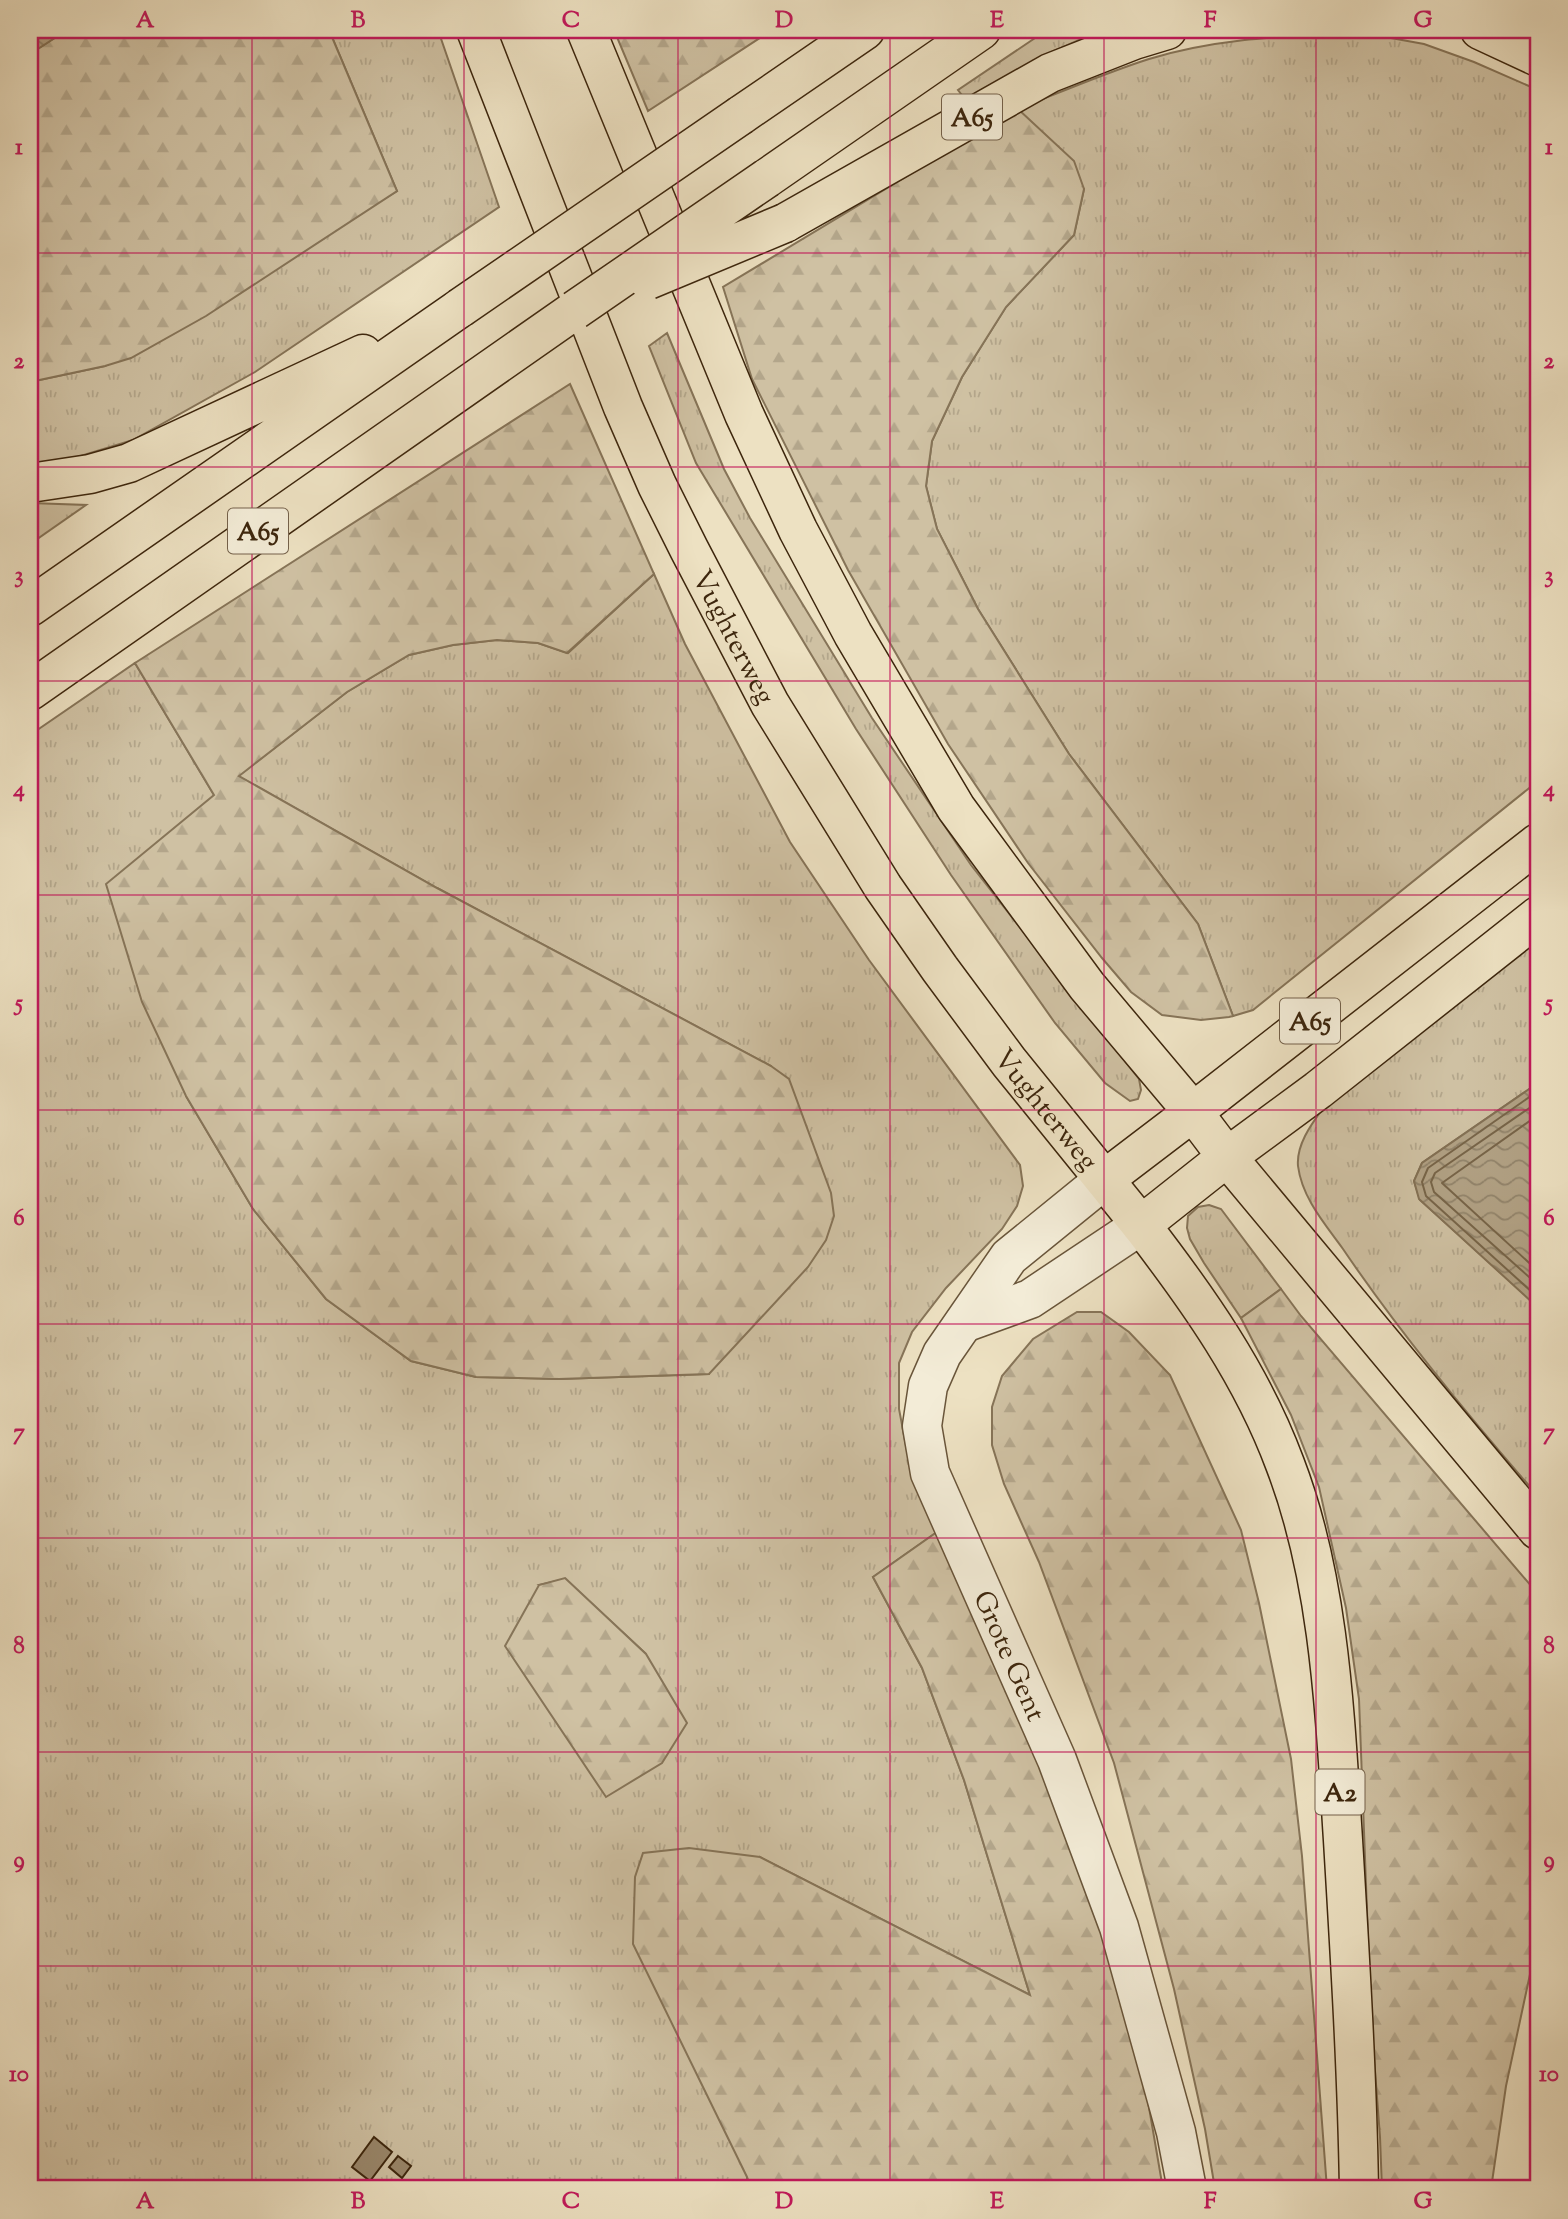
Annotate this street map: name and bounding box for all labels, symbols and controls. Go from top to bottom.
text: A [136,5,155,38]
text: B [351,5,366,38]
text: C [562,5,580,38]
text: D [775,5,793,38]
text: E [990,5,1004,38]
text: F [1204,5,1217,38]
text: G [1414,5,1433,38]
road number: A65 [942,94,1002,140]
text: 1 [15,132,23,165]
text: 1 [1545,132,1553,165]
text: 2 [14,346,25,379]
text: 2 [1544,346,1555,379]
road number: A65 [228,509,288,554]
text: 3 [14,560,24,593]
text: 3 [1544,560,1554,593]
street label: Vughterweg [680,563,784,712]
text: 4 [12,774,25,807]
text: 4 [1542,774,1555,807]
text: 5 [13,988,23,1021]
text: 5 [1543,988,1553,1021]
road number: A65 [1280,998,1340,1044]
street label: Vughterweg [983,1041,1106,1180]
text: 6 [13,1203,25,1236]
text: 6 [1543,1203,1555,1236]
text: 7 [13,1417,25,1450]
text: 7 [1543,1417,1555,1450]
street label: Grote Gent [962,1585,1055,1729]
text: 8 [13,1631,25,1664]
text: 8 [1543,1631,1555,1664]
road number: A2 [1316,1770,1364,1814]
text: 9 [13,1845,25,1878]
text: 9 [1543,1845,1555,1878]
text: 10 [9,2059,29,2092]
text: 10 [1539,2059,1559,2092]
text: A [136,2186,155,2219]
text: B [351,2186,366,2219]
text: C [562,2186,580,2219]
text: D [775,2186,793,2219]
text: E [990,2186,1004,2219]
text: F [1204,2186,1217,2219]
text: G [1414,2186,1433,2219]

